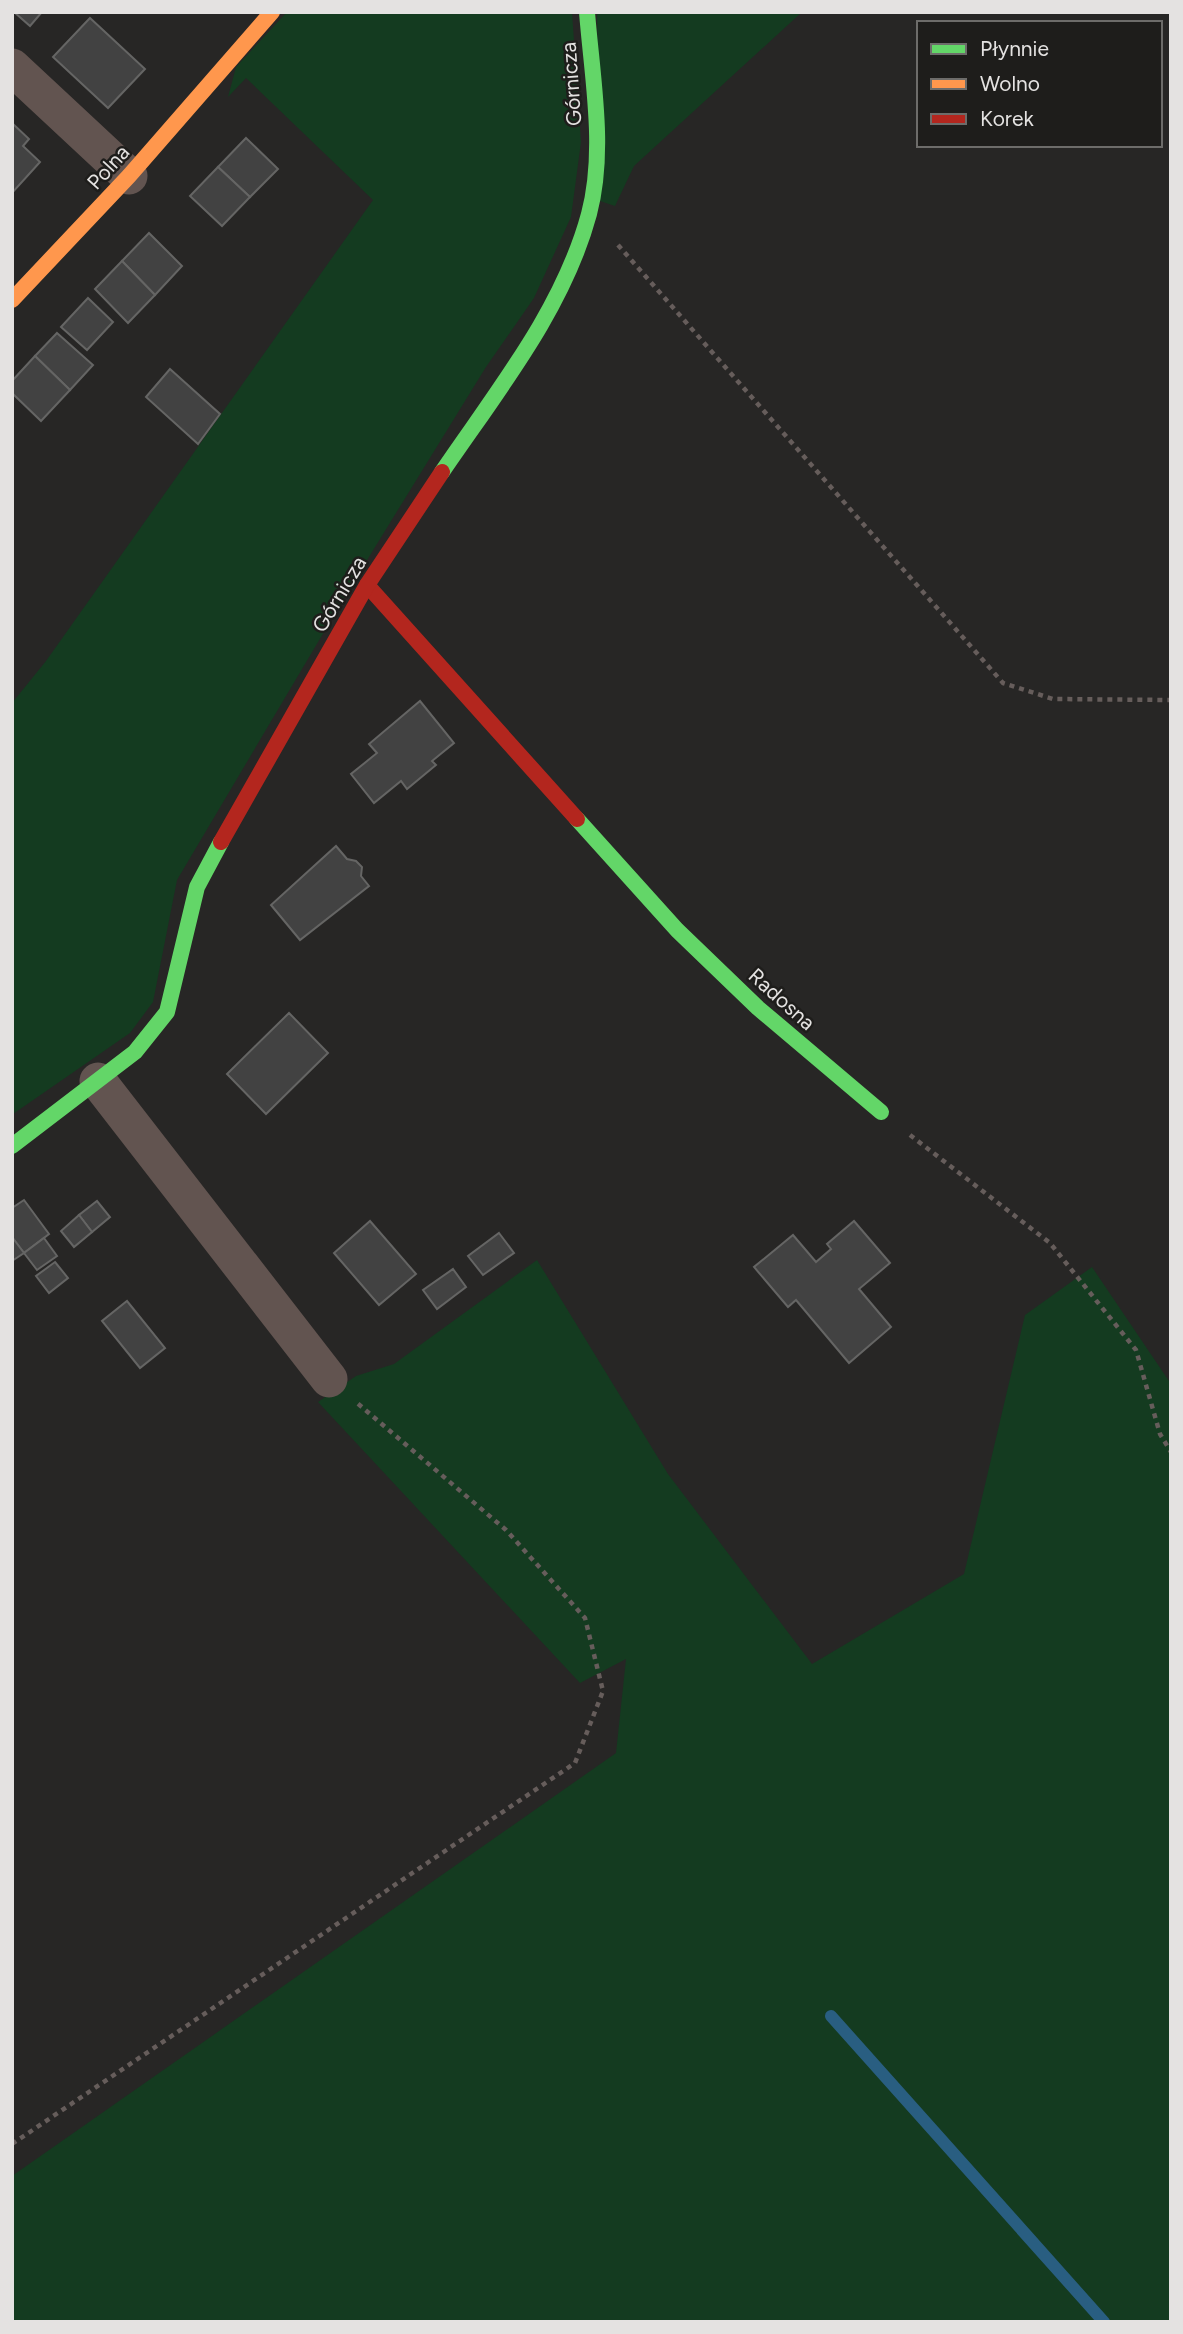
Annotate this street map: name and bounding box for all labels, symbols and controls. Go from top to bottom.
legend [917,21,1162,147]
text: Płynnie [980,36,1049,61]
street label: Górnicza [556,41,586,127]
text: Wolno [980,71,1040,96]
text: Korek [980,106,1034,131]
street label: Polna [82,140,134,194]
street label: Górnicza [307,551,371,637]
street label: Radosna [744,963,820,1035]

